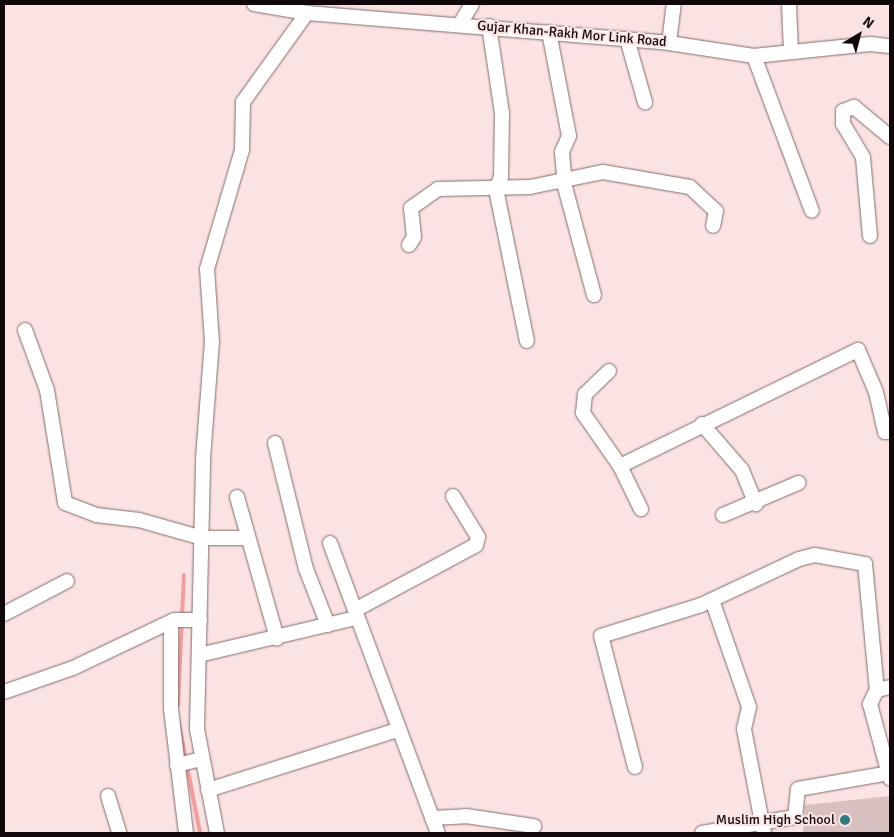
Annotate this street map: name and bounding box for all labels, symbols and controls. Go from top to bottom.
north arrow [834,10,884,60]
text: N [859,13,877,32]
street label: Gujar Khan-Rakh Mor Link Road [477,17,667,51]
place label: Muslim High School [716,812,835,828]
marker: Muslim High School [839,814,851,826]

